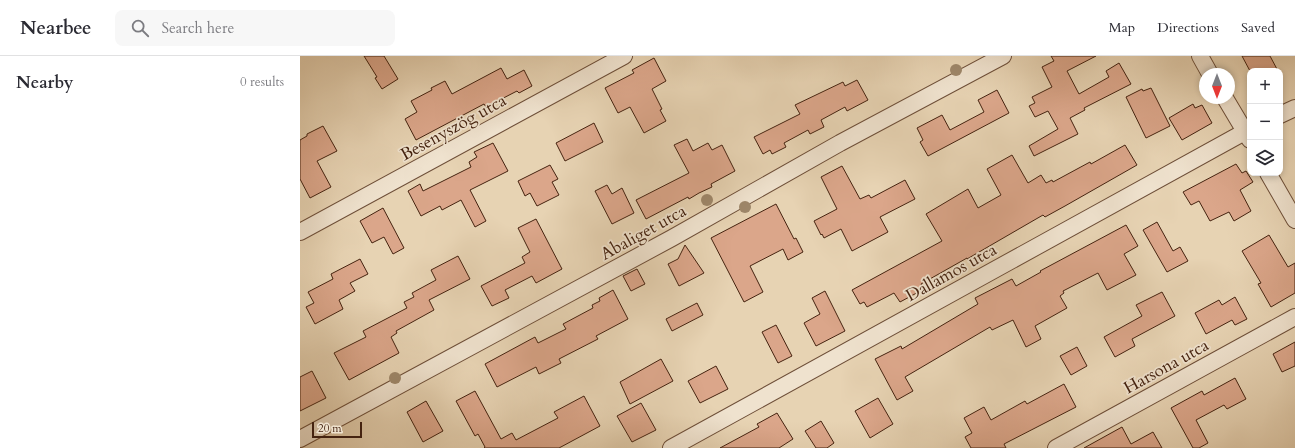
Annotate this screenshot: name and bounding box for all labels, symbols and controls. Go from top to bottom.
search box [115,10,395,46]
text: Nearbee [20,15,91,41]
icon: search [129,17,151,39]
text: Search here [161,18,234,38]
text: Map [1109,18,1135,37]
text: Directions [1157,18,1219,37]
text: Saved [1241,18,1275,37]
north arrow [1199,68,1235,104]
map controls [1247,68,1283,176]
button: + [1247,68,1283,104]
text: Nearby [16,71,73,94]
text: 0 results [240,73,284,91]
street label: Besenyszög utca [396,89,511,166]
button: − [1247,104,1283,140]
button: layers [1247,140,1283,176]
street label: Abaliget utca [596,199,691,265]
street label: Dallamos utca [902,238,1001,307]
street label: Harsona utca [1120,333,1213,399]
scale bar [312,420,362,439]
text: 20 m [318,421,342,436]

